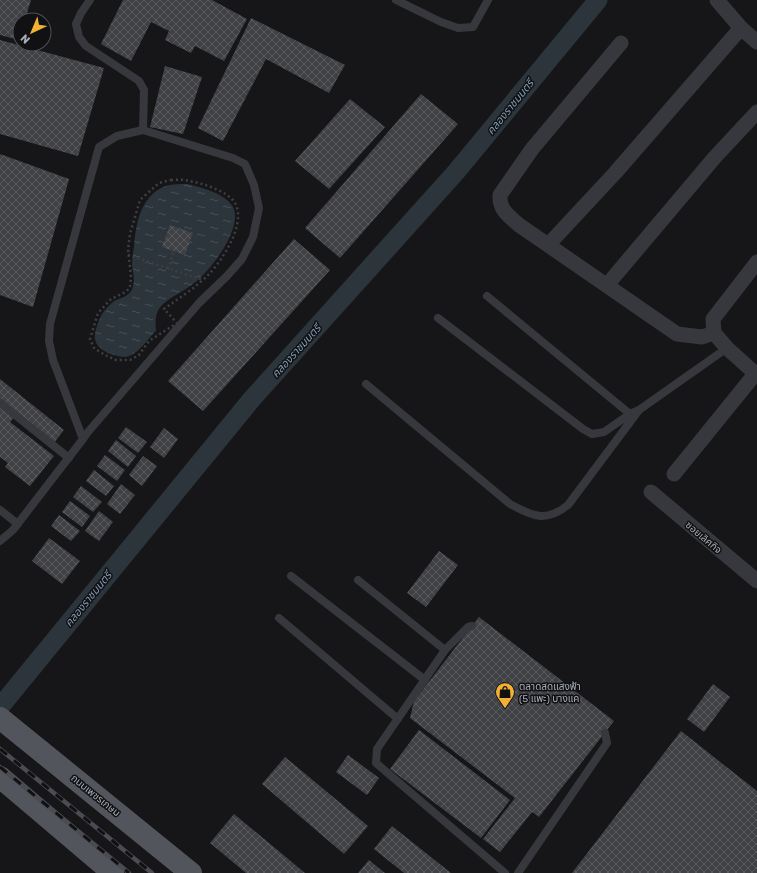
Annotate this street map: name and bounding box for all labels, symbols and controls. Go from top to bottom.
north arrow [12,12,52,52]
text: N [18,31,33,46]
water label: คลองราชมนตรี [484,75,538,137]
water label: คลองราชมนตรี [269,320,325,381]
street label: ซอยเลิศกิจ [683,519,724,556]
water label: คลองราชมนตรี [62,567,116,629]
shop icon: ตลาดสดแสงฟ้า (5 แพะ) บางแค [494,681,516,709]
place label: ตลาดสดแสงฟ้า (5 แพะ) บางแค [519,681,581,705]
street label: ถนนเพชรเกษม [68,772,122,819]

